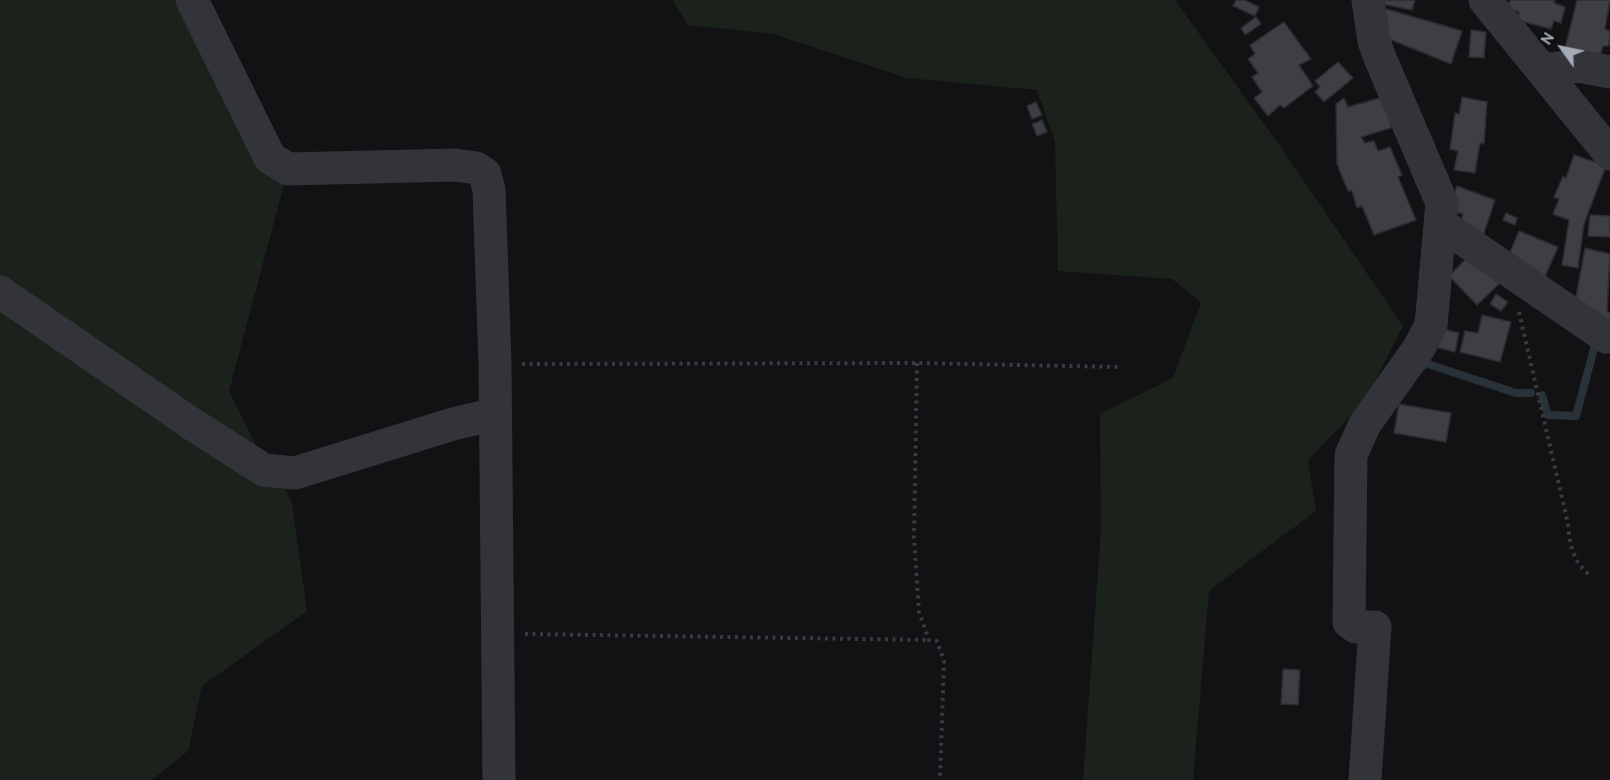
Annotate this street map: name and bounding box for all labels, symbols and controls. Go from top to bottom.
north arrow [1532,18,1592,78]
text: N [1536,28,1558,48]

